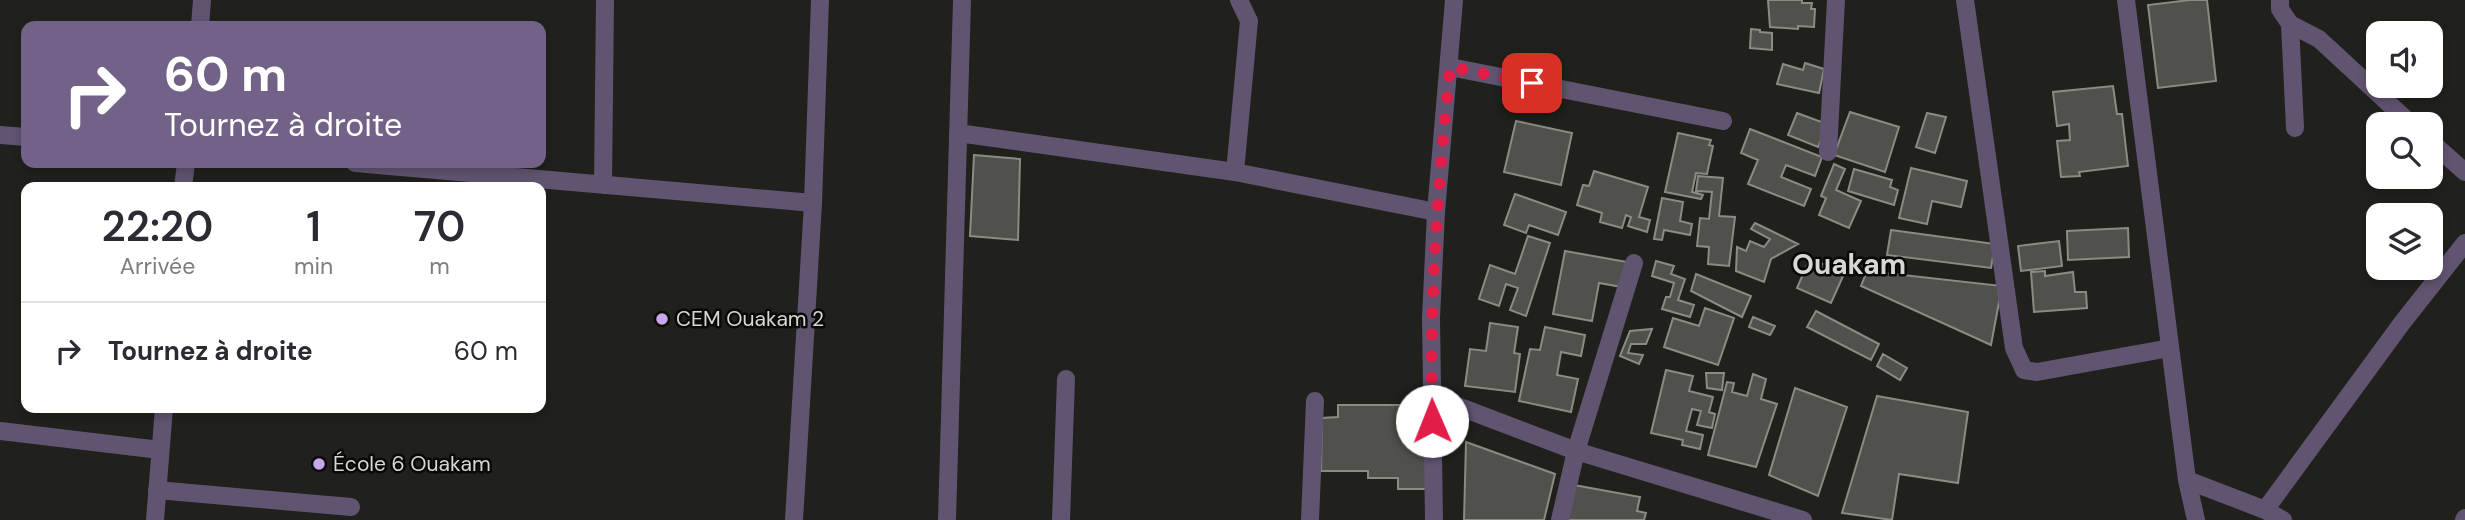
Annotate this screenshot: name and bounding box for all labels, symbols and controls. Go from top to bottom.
map controls [2366,21,2443,280]
button: sound [2366,21,2443,98]
text: 60 m [164,42,287,106]
icon: right [49,49,140,140]
pin [1502,53,1562,113]
icon: arrive [1513,64,1551,102]
text: Tournez à droite [164,104,402,146]
button: search [2366,112,2443,189]
text: 22:20 [102,199,213,254]
text: 1 [306,199,321,254]
text: 70 [414,199,465,254]
button: layers [2366,203,2443,280]
district label: Ouakam [1792,246,1906,283]
text: Arrivée [120,251,195,281]
text: min [294,251,333,281]
text: m [429,251,450,281]
place label: CEM Ouakam 2 [676,305,824,333]
marker: CEM Ouakam 2 [654,311,670,327]
icon: right [49,332,87,370]
text: Tournez à droite [108,334,313,368]
text: 60 m [454,334,518,368]
position arrow [1395,384,1469,458]
place label: École 6 Ouakam [333,450,491,478]
marker: École 6 Ouakam [311,456,327,472]

